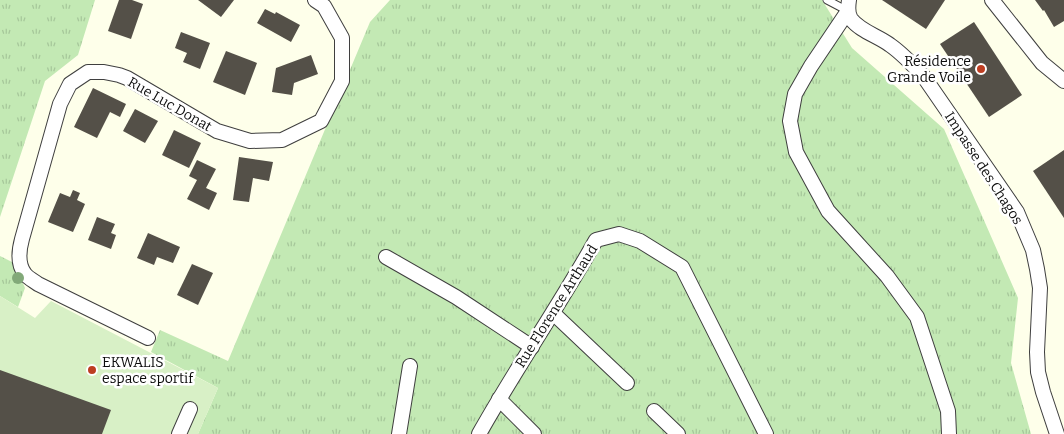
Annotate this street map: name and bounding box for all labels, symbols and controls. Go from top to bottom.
place label: Résidence Grande Voile [887,53,971,86]
marker: Résidence Grande Voile [975,63,987,75]
street label: Rue Luc Donat [125,74,215,135]
street label: Impasse des Chagos [941,109,1026,228]
street label: Rue Florence Arthaud [512,242,601,371]
place label: EKWALIS espace sportif [102,354,194,387]
marker: EKWALIS espace sportif [86,364,98,376]

